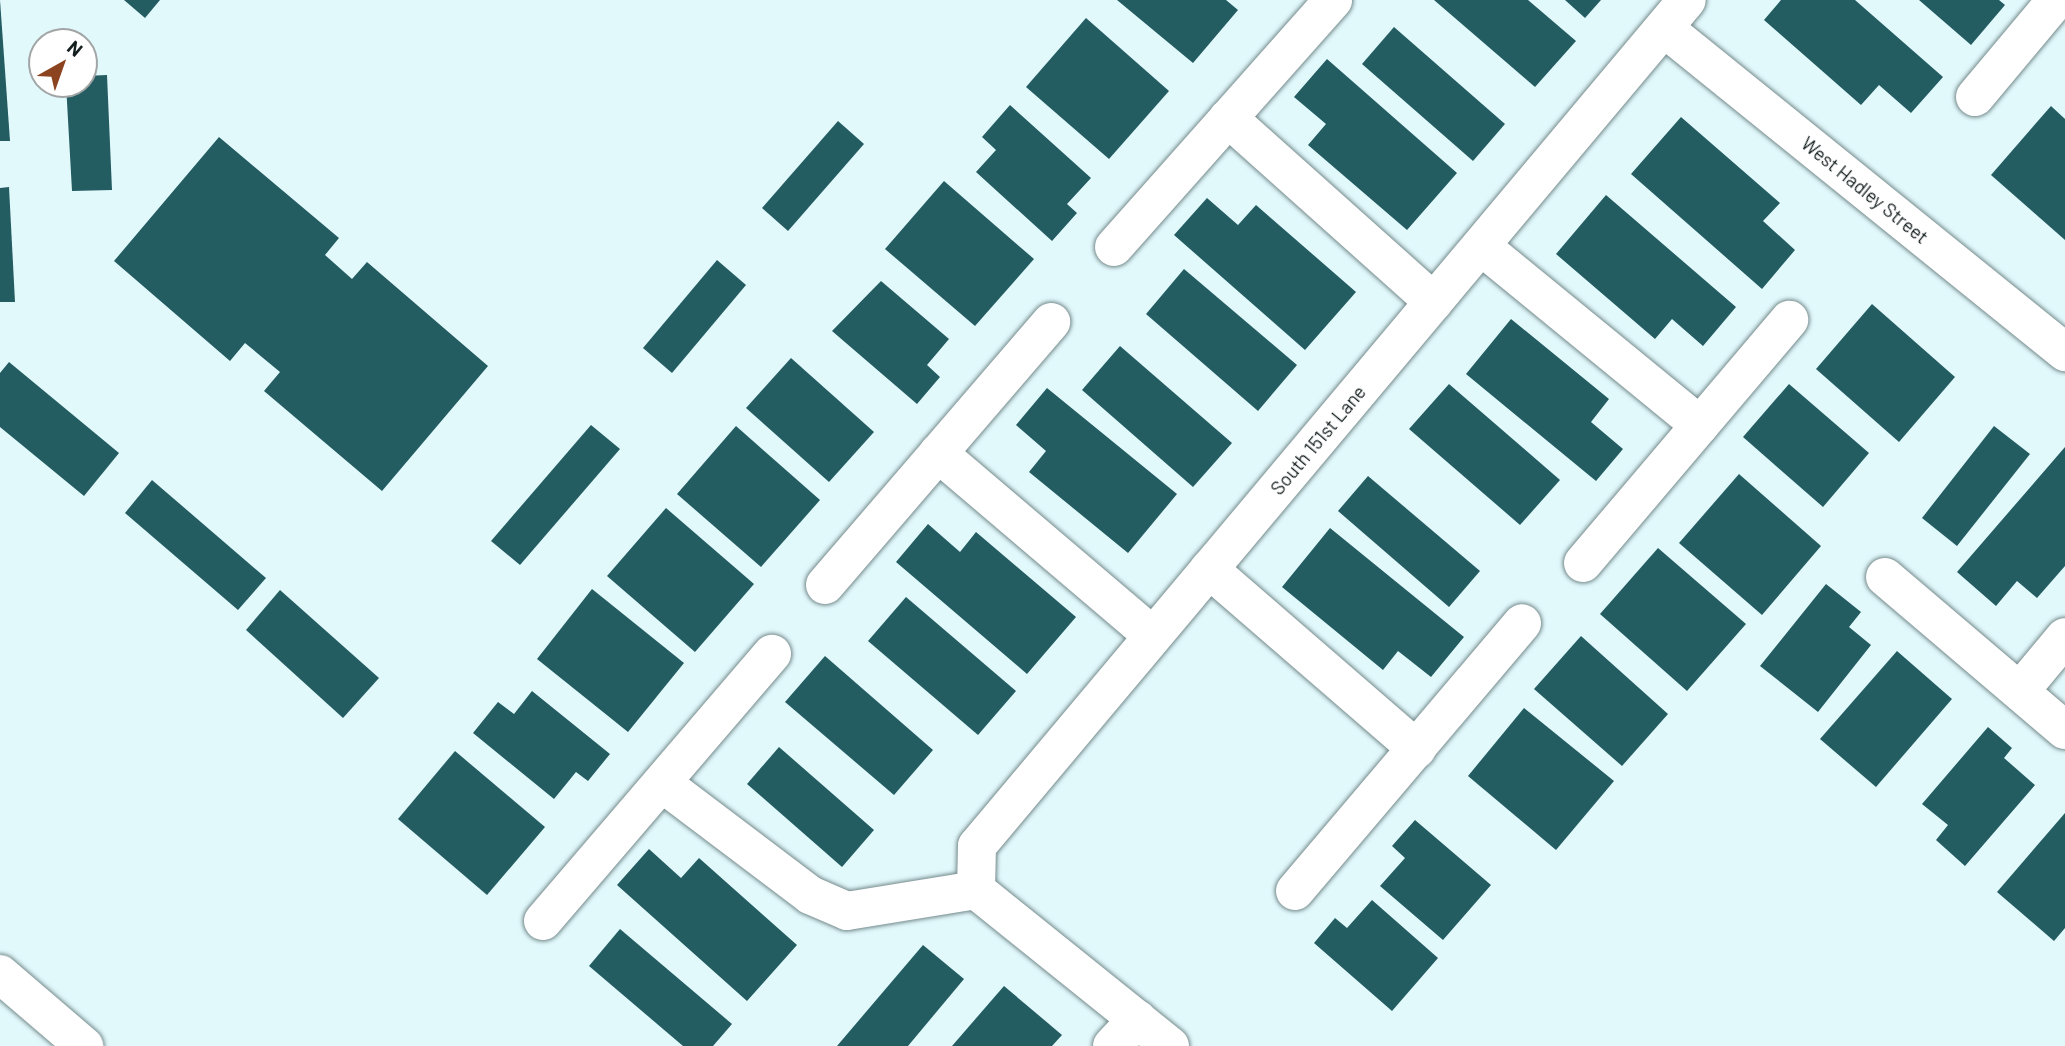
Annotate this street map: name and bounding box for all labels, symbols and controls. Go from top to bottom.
north arrow [28,28,98,98]
text: N [63,35,88,61]
street label: West Hadley Street [1797,132,1933,248]
street label: South 151st Lane [1266,381,1370,499]

